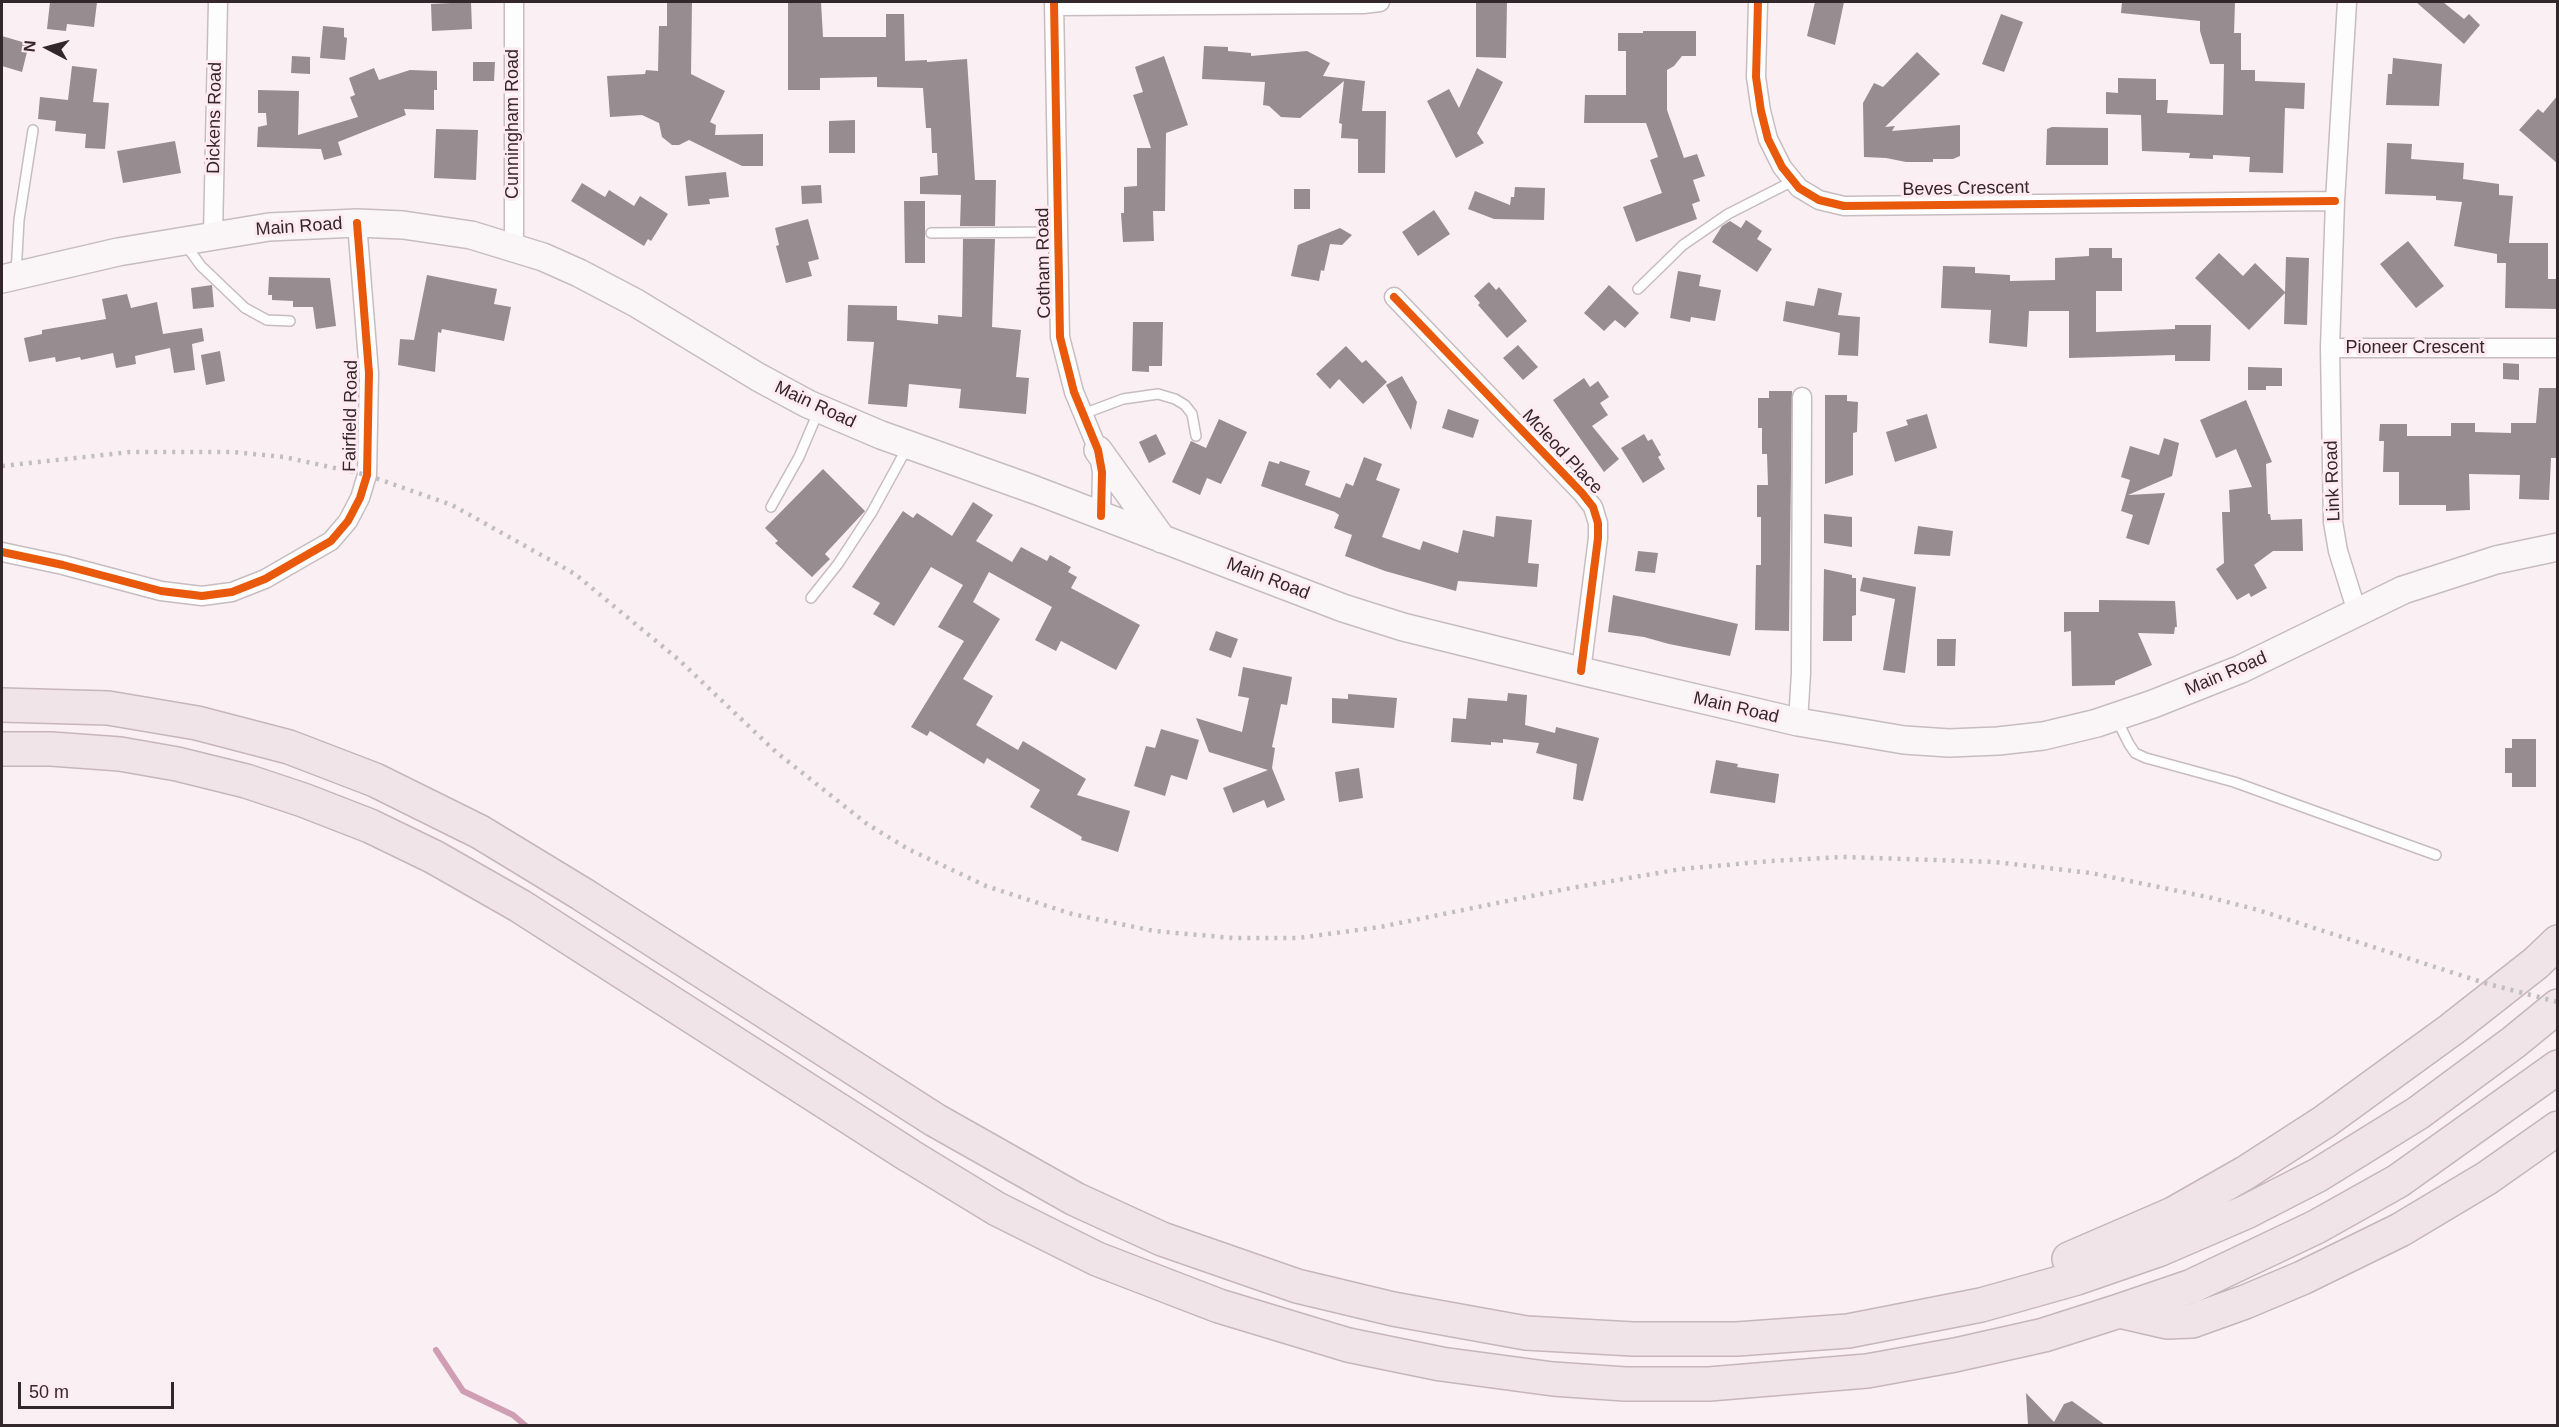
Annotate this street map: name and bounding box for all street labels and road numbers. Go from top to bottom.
street label: Cunningham Road [502,49,524,199]
street label: Dickens Road [203,62,227,174]
street label: Beves Crescent [1902,177,2030,201]
street label: Cotham Road [1032,207,1056,319]
street label: Main Road [255,213,343,241]
street label: Pioneer Crescent [2345,337,2485,359]
street label: Fairfield Road [339,360,363,472]
street label: Main Road [771,377,859,433]
street label: Mcleod Place [1517,405,1607,499]
street label: Link Road [2321,440,2345,522]
street label: Main Road [1223,553,1313,605]
street label: Main Road [2182,647,2270,701]
street label: Main Road [1691,688,1781,728]

